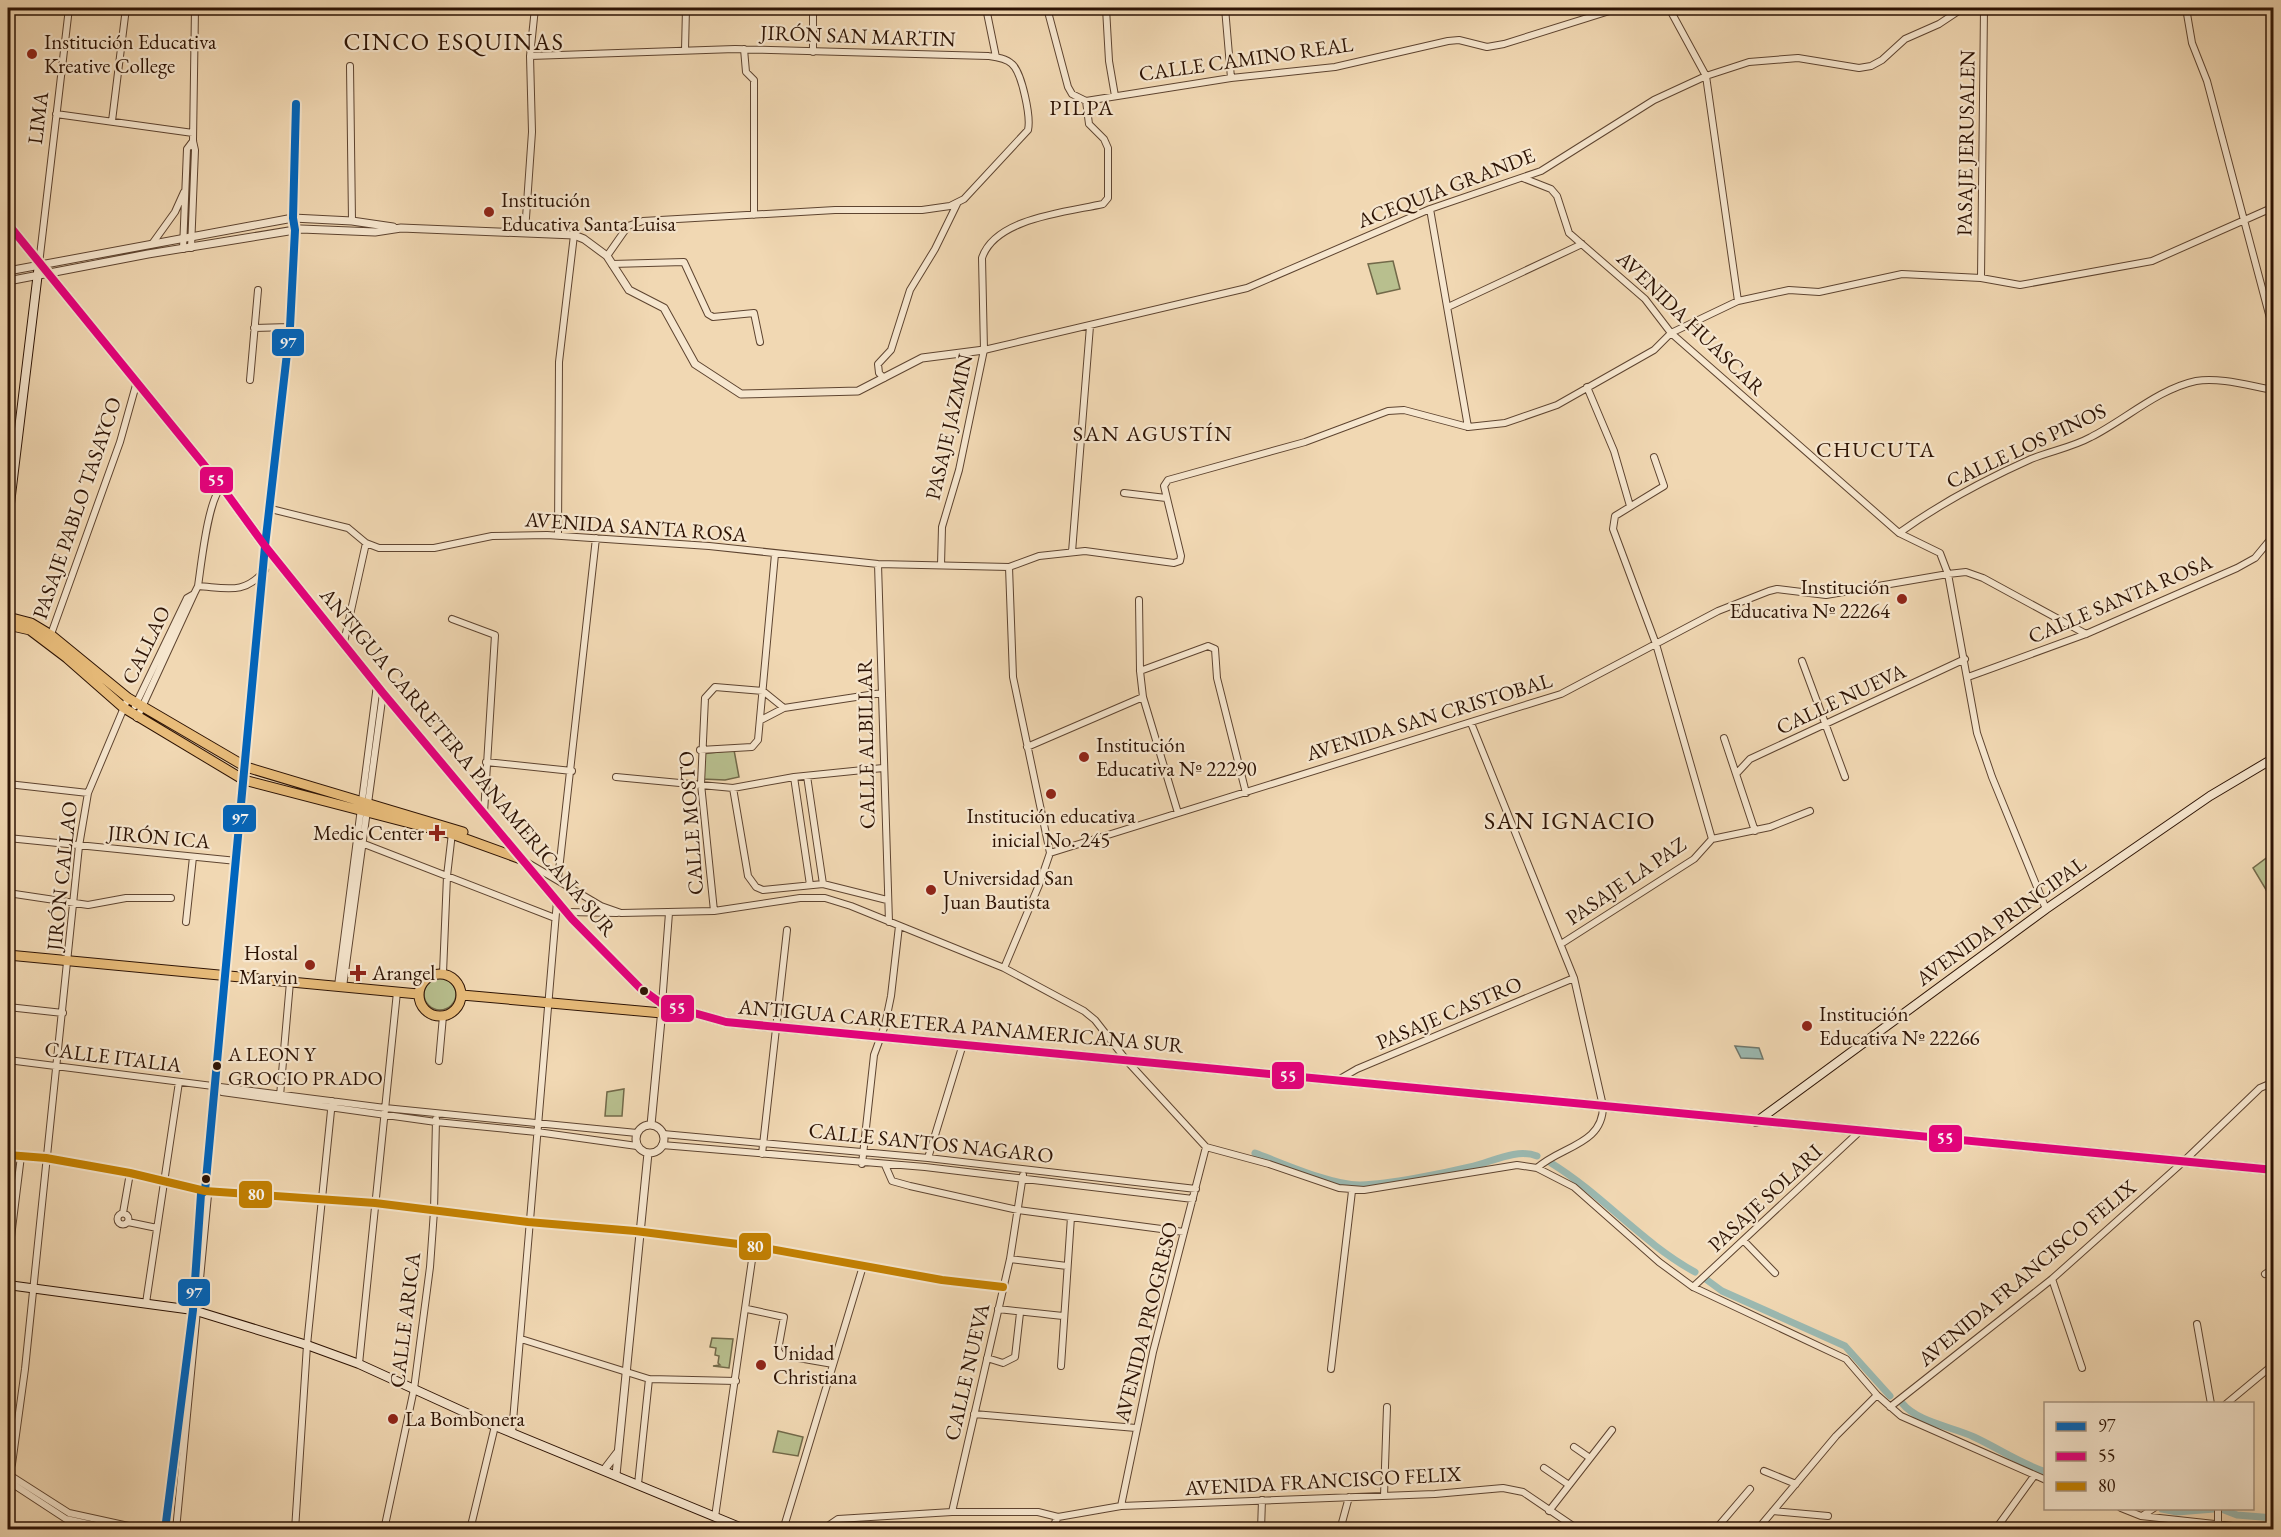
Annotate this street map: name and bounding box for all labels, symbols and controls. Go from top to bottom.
street label: JIRÓN SAN MARTIN [758,19,956,52]
district label: CINCO ESQUINAS [343,26,565,57]
place label: Institución Educativa Kreative College [44,28,217,79]
street label: CALLE CAMINO REAL [1137,30,1355,87]
marker: Institución Educativa Kreative College [25,47,39,61]
street label: PASAJE JERUSALEN [1950,49,1981,236]
street label: LIMA [21,90,54,146]
district label: PILPA [1049,93,1115,122]
street label: ACEQUIA GRANDE [1352,141,1539,235]
place label: Institución Educativa Santa Luisa [501,186,676,237]
marker: Institución Educativa Santa Luisa [482,205,496,219]
street label: AVENIDA HUASCAR [1611,244,1772,401]
line badge: 97 [271,328,305,357]
text: 97 [280,332,297,353]
street label: PASAJE JAZMIN [919,351,978,502]
street label: PASAJE PABLO TASAYCO [26,393,127,622]
street label: CALLE LOS PINOS [1941,397,2110,494]
district label: SAN AGUSTÍN [1073,419,1233,448]
district label: CHUCUTA [1816,435,1936,464]
line badge: 55 [199,466,234,494]
text: 55 [208,470,224,491]
street label: AVENIDA SANTA ROSA [523,505,748,548]
street label: CALLE SANTA ROSA [2024,547,2216,650]
place label: Institución Educativa Nº 22264 [1729,573,1891,624]
street label: ANTIGUA CARRETERA PANAMERICANA SUR [314,581,623,942]
marker: Institución Educativa Nº 22264 [1895,592,1909,606]
street label: CALLAO [115,601,176,688]
street label: CALLE NUEVA [1772,657,1910,740]
street label: CALLE ALBILLAR [850,658,880,829]
street label: AVENIDA SAN CRISTOBAL [1302,666,1556,767]
place label: Institución Educativa Nº 22290 [1096,731,1257,782]
street label: CALLE MOSTO [672,750,709,896]
marker: Institución Educativa Nº 22290 [1077,750,1091,764]
marker: Institución educativa inicial No. 245 [1044,787,1058,801]
street label: JIRÓN CALLAO [40,800,83,954]
place label: Institución educativa inicial No. 245 [966,802,1136,853]
line badge: 97 [222,804,257,833]
district label: SAN IGNACIO [1484,805,1656,836]
text: 97 [232,808,249,829]
street label: JIRÓN ICA [105,818,212,854]
place label: Medic Center [313,819,424,846]
marker: Medic Center [428,824,446,842]
street label: PASAJE LA PAZ [1560,830,1691,931]
street label: AVENIDA PRINCIPAL [1909,849,2092,992]
place label: Universidad San Juan Bautista [941,864,1074,915]
marker: Universidad San Juan Bautista [924,883,938,897]
place label: Hostal Marvin [239,939,298,990]
marker: Hostal Marvin [303,958,317,972]
place label: Arangel [371,959,435,986]
marker: Arangel [349,964,367,982]
street label: PASAJE CASTRO [1372,970,1526,1055]
unlabelled marker [638,985,650,997]
street label: ANTIGUA CARRETERA PANAMERICANA SUR [736,992,1186,1059]
line badge: 55 [660,994,695,1023]
text: 55 [669,998,685,1019]
place label: Institución Educativa Nº 22266 [1819,1000,1980,1051]
marker: Institución Educativa Nº 22266 [1800,1019,1814,1033]
street label: CALLE ITALIA [43,1035,184,1078]
place label: A LEON Y GROCIO PRADO [227,1041,383,1091]
marker: A LEON Y GROCIO PRADO [211,1060,223,1072]
line badge: 55 [1271,1061,1305,1090]
text: 55 [1280,1066,1296,1087]
street label: CALLE SANTOS NAGARO [807,1116,1055,1169]
line badge: 55 [1928,1124,1963,1153]
text: 55 [1937,1128,1953,1149]
street label: PASAJE SOLARI [1702,1138,1827,1257]
unlabelled marker [200,1173,212,1185]
street label: AVENIDA FRANCISCO FELIX [1911,1173,2141,1373]
line badge: 80 [238,1180,273,1209]
text: 80 [248,1184,265,1205]
street label: AVENIDA PROGRESO [1107,1219,1184,1426]
line badge: 80 [738,1232,772,1261]
text: 80 [747,1236,764,1257]
street label: CALLE ARICA [383,1250,426,1389]
line badge: 97 [177,1278,211,1307]
text: 97 [186,1282,203,1303]
street label: CALLE NUEVA [938,1300,996,1443]
place label: Unidad Christiana [773,1339,858,1390]
marker: Unidad Christiana [754,1358,768,1372]
legend [2044,1402,2254,1510]
place label: La Bombonera [405,1405,525,1432]
marker: La Bombonera [386,1412,400,1426]
text: 97 [2098,1414,2116,1437]
text: 55 [2098,1444,2115,1467]
street label: AVENIDA FRANCISCO FELIX [1183,1460,1462,1501]
text: 80 [2098,1474,2116,1497]

